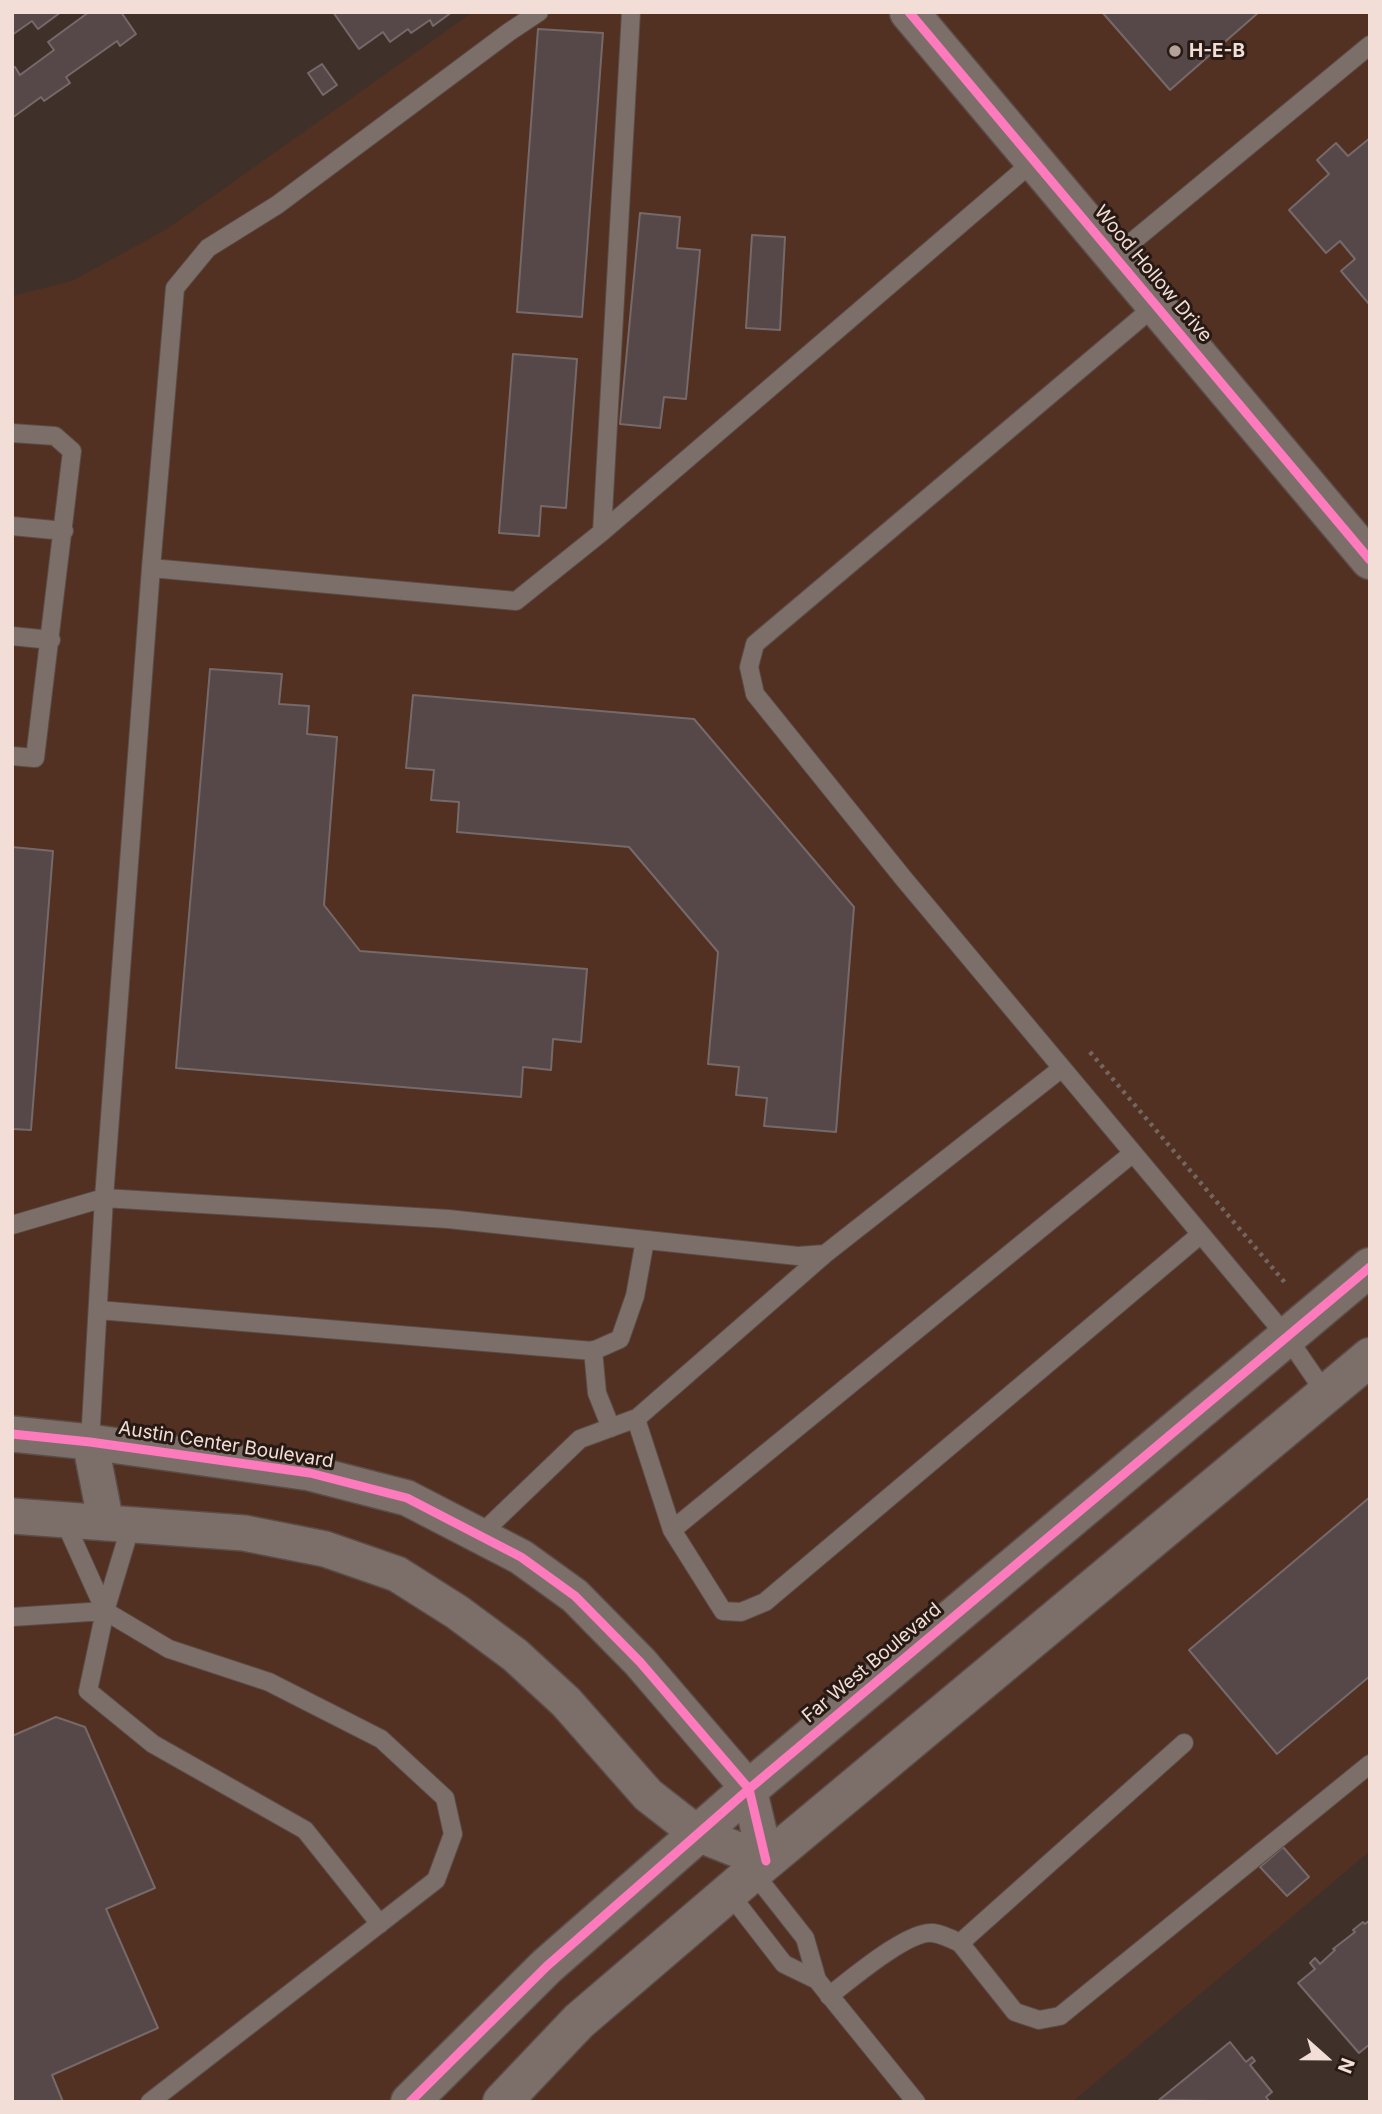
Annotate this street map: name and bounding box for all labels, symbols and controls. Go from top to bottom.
place label: H-E-B [1189,40,1245,62]
marker: H-E-B [1167,43,1183,59]
street label: Wood Hollow Drive [1089,201,1217,347]
street label: Austin Center Boulevard [117,1417,335,1473]
street label: Far West Boulevard [798,1598,946,1728]
north arrow [1291,2023,1361,2093]
text: N [1333,2055,1359,2077]

